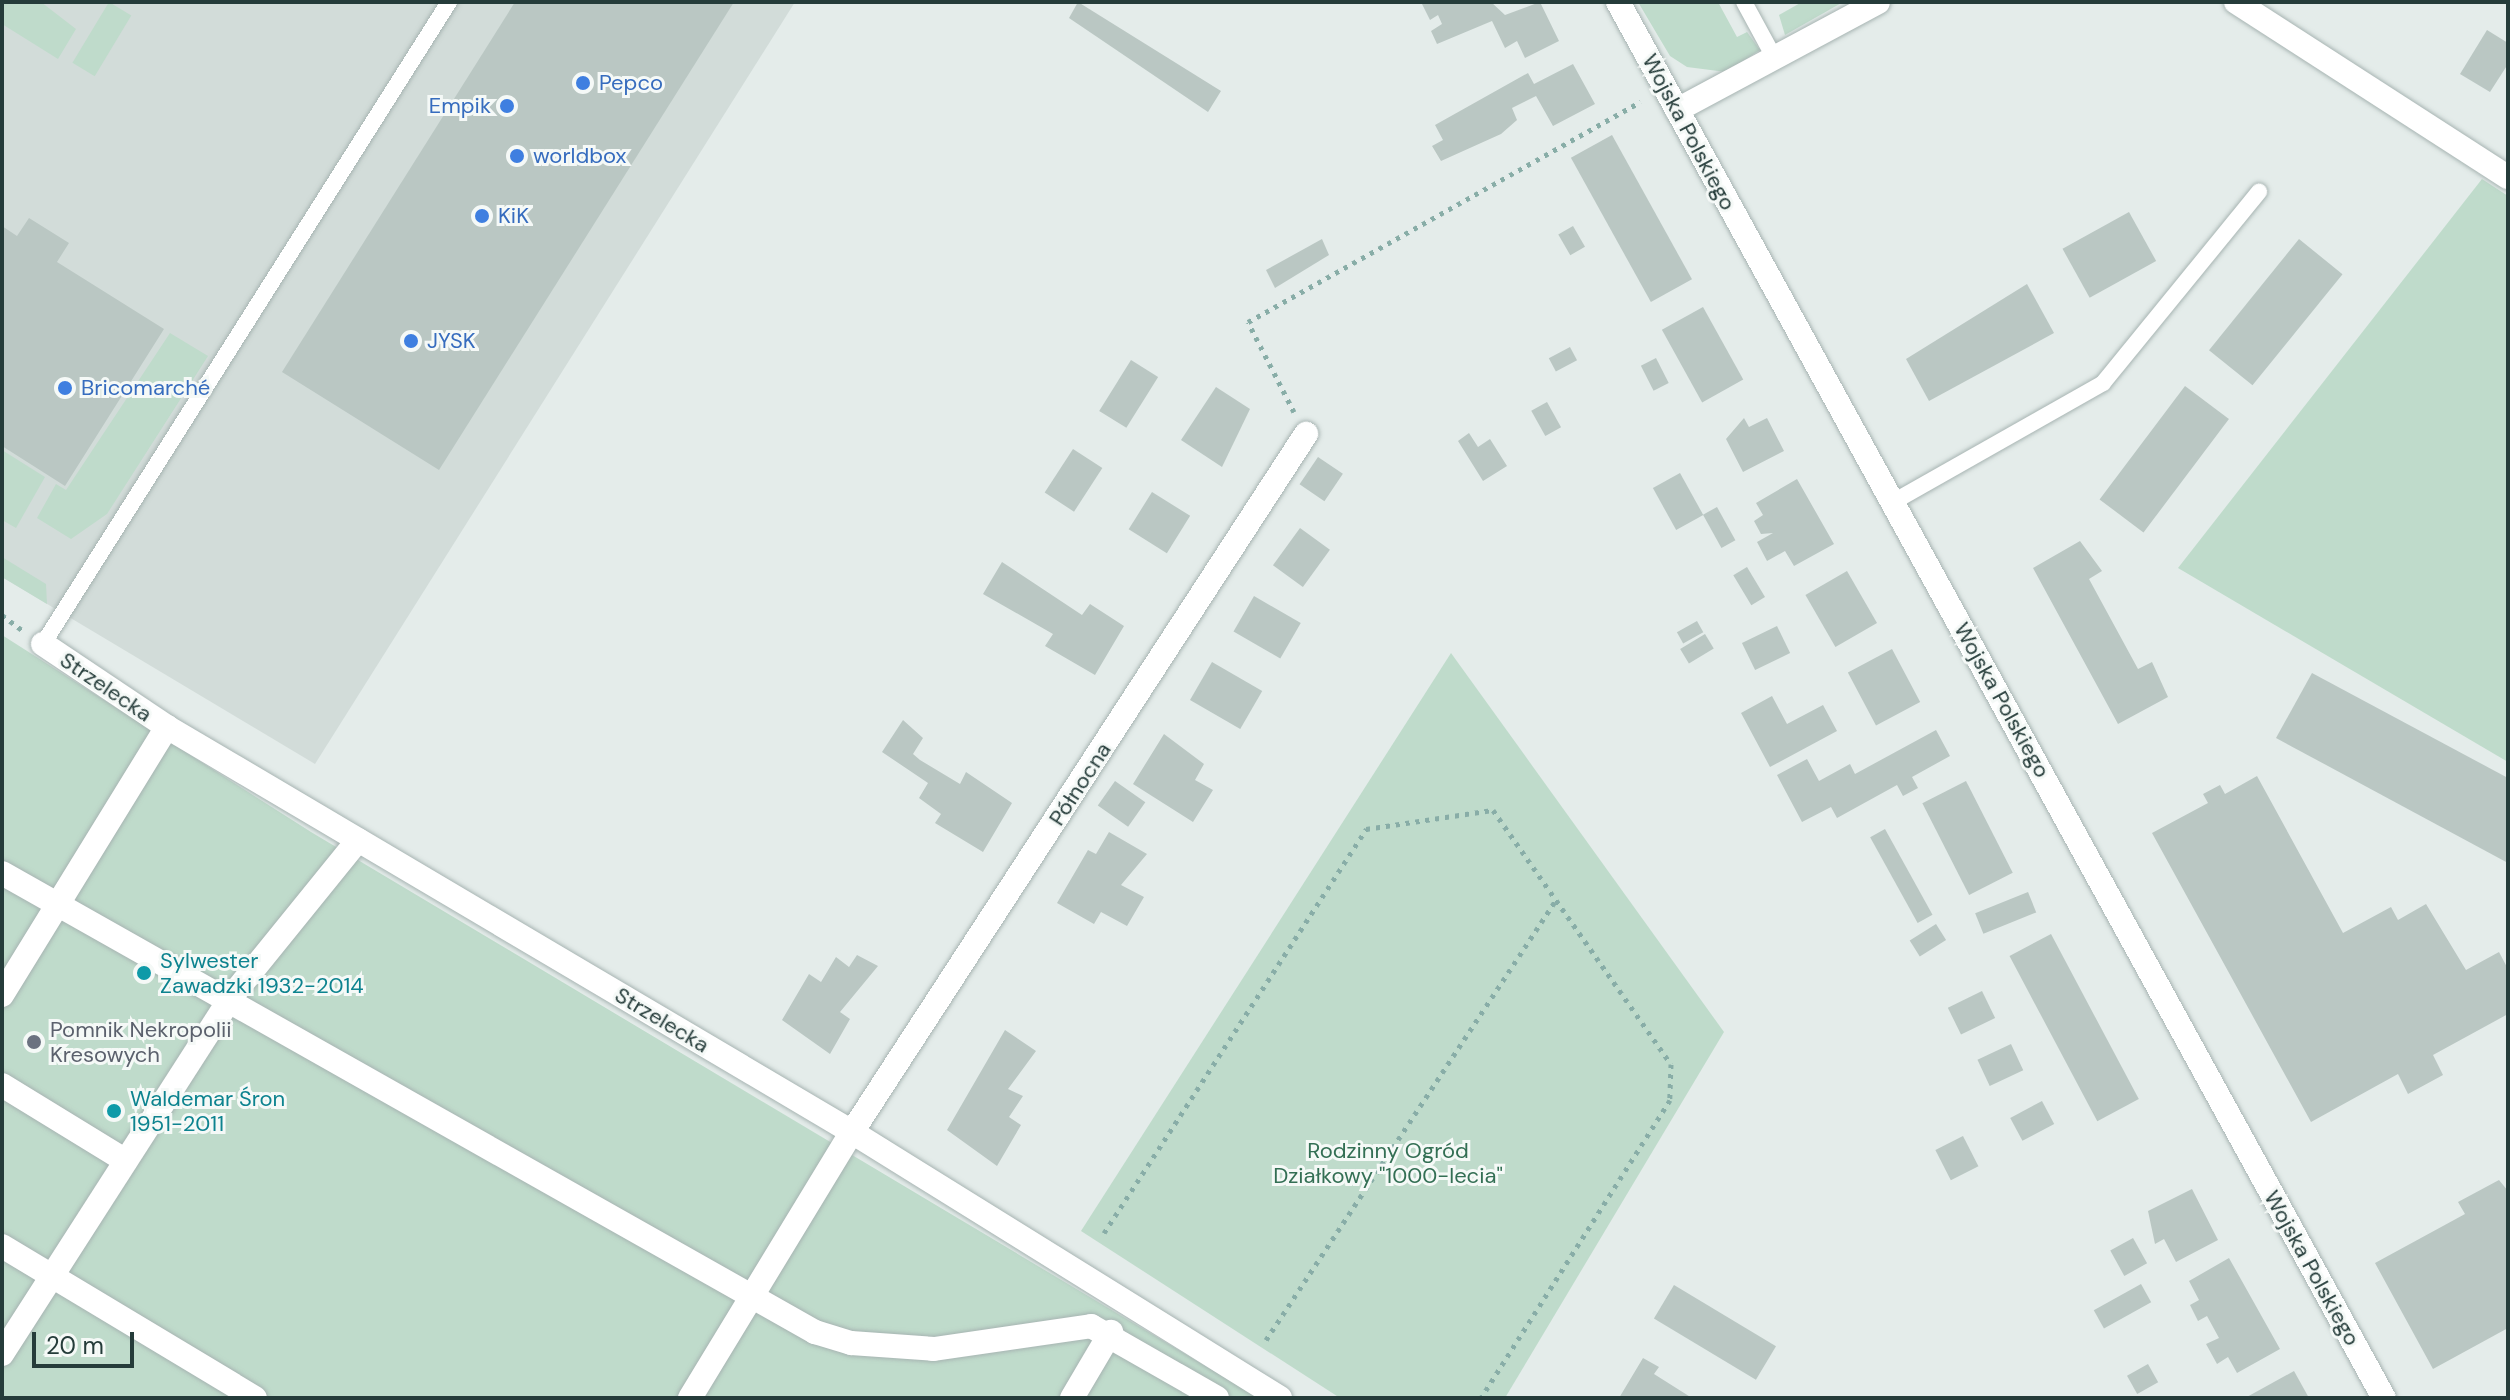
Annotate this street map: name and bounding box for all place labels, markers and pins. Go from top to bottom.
place label: Pepco [599,70,663,96]
marker: Pepco [574,74,592,92]
place label: Empik [429,93,491,119]
marker: Empik [498,97,516,115]
place label: worldbox [533,143,627,169]
marker: worldbox [508,147,526,165]
place label: KiK [498,203,529,229]
marker: KiK [473,207,491,225]
place label: JYSK [427,328,476,354]
marker: JYSK [402,332,420,350]
place label: Bricomarché [81,375,210,401]
marker: Bricomarché [56,379,74,397]
place label: Sylwester Zawadzki 1932-2014 [160,947,364,998]
marker: Sylwester Zawadzki 1932-2014 [135,964,153,982]
place label: Pomnik Nekropolii Kresowych [50,1016,231,1068]
marker: Pomnik Nekropolii Kresowych [25,1033,43,1051]
place label: Waldemar Śron 1951-2011 [130,1085,285,1136]
marker: Waldemar Śron 1951-2011 [105,1102,123,1120]

